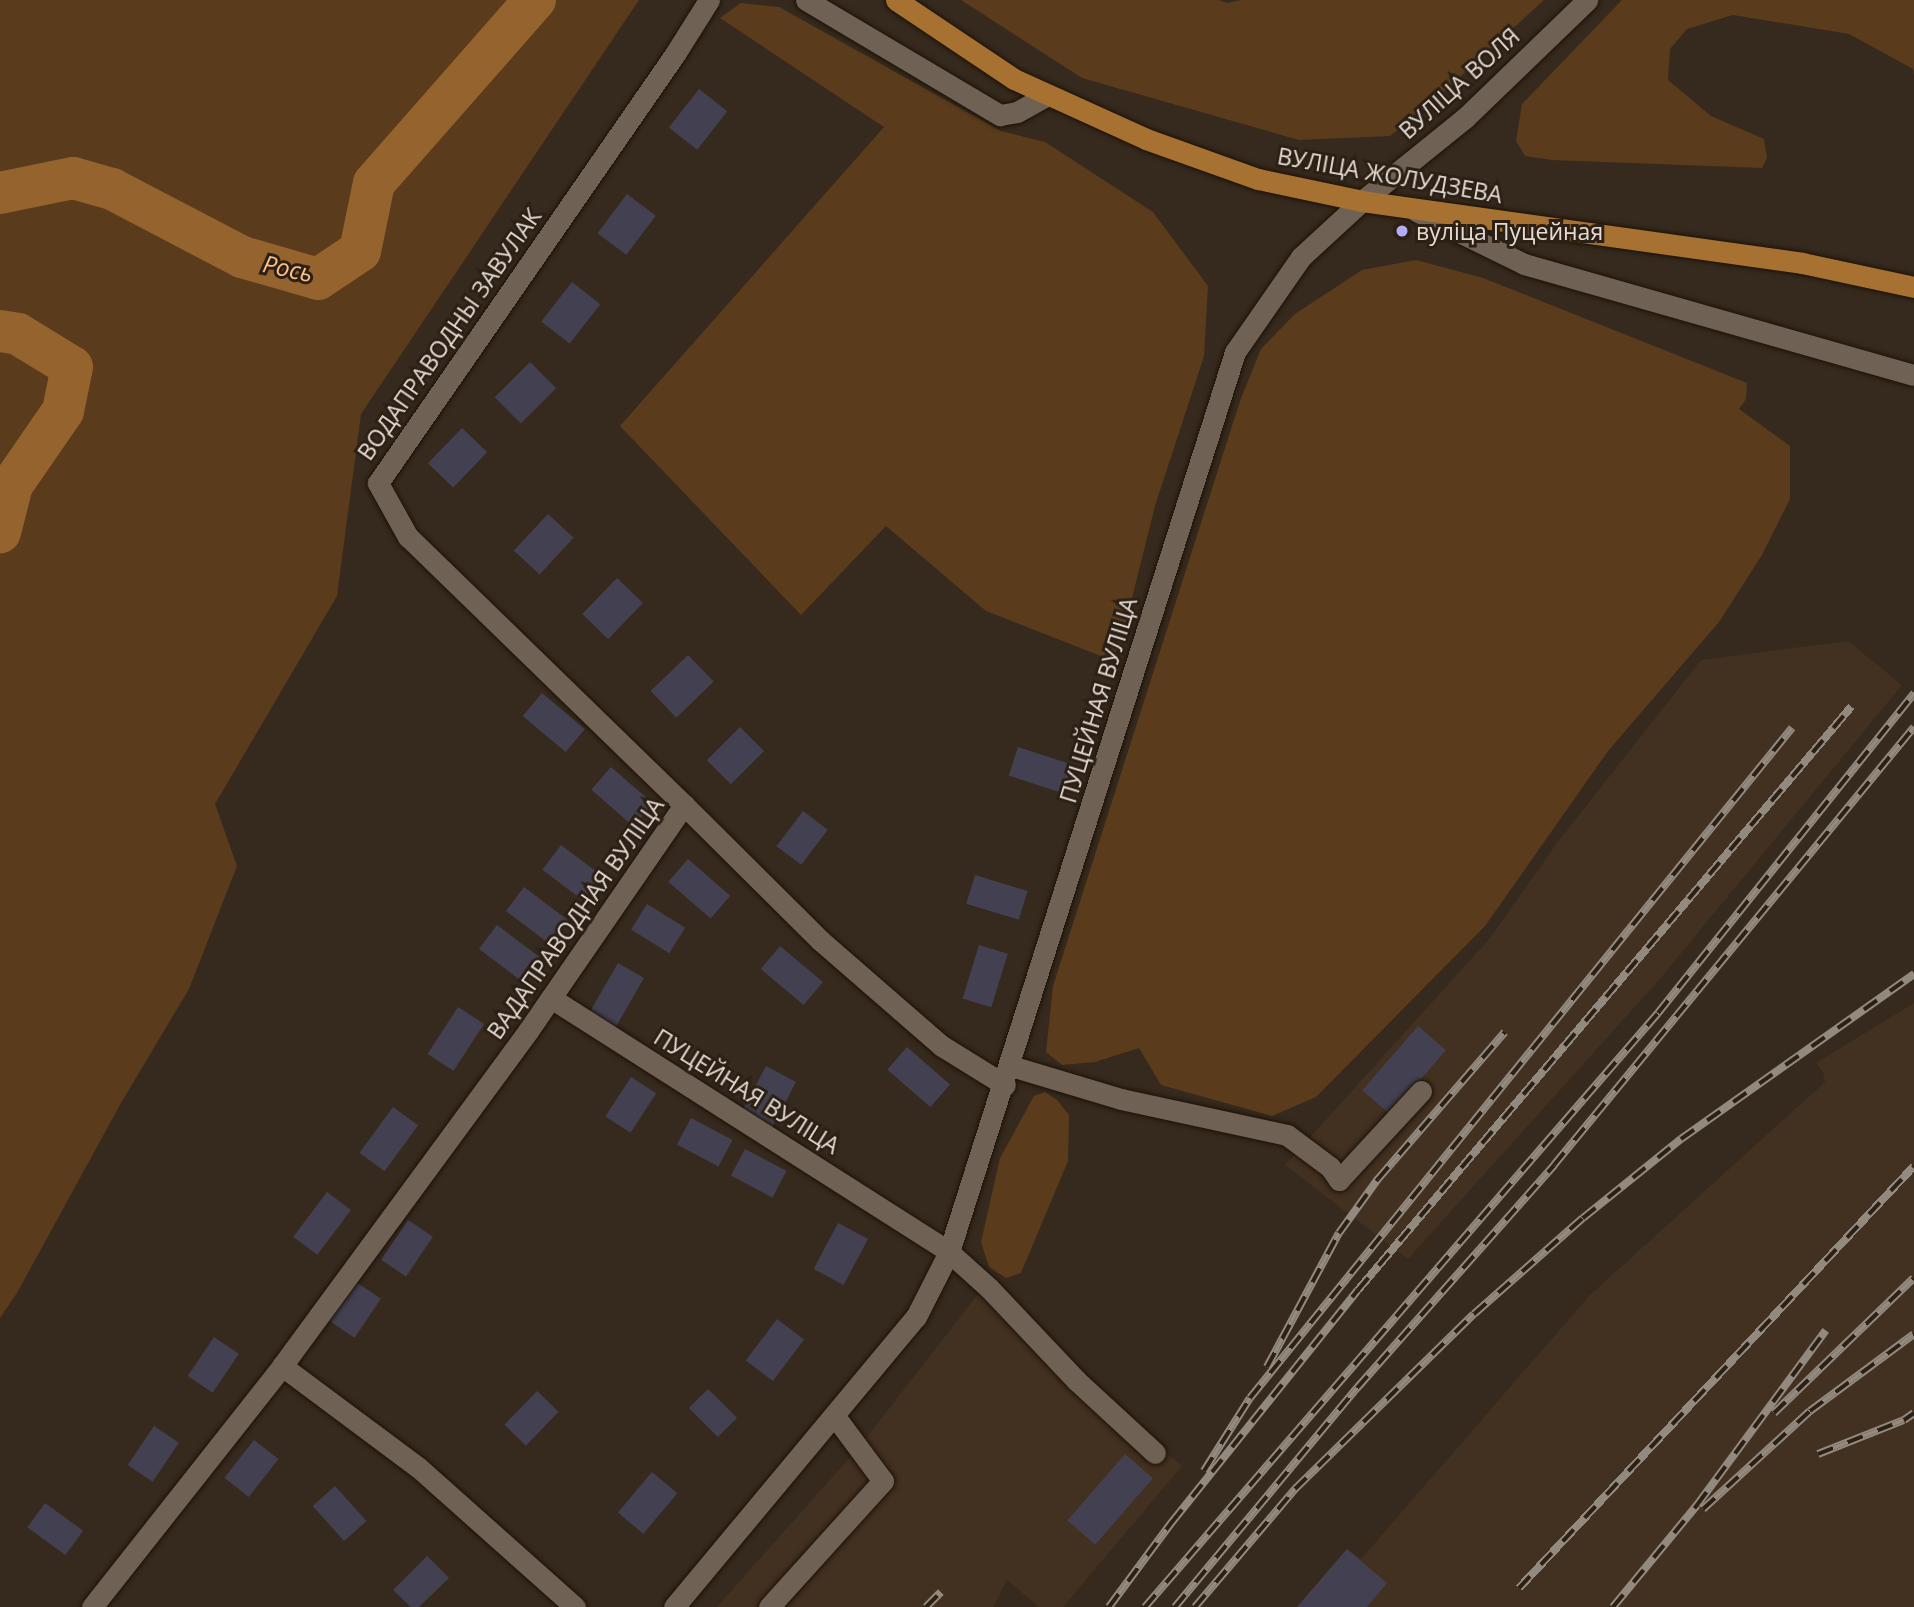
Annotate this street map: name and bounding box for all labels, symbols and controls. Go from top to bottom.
street label: ВУЛІЦА ВОЛЯ [1393,22,1525,144]
street label: ВУЛІЦА ЖОЛУДЗЕВА [1275,142,1505,208]
street label: ВОДАПРАВОДНЫ ЗАВУЛАК [351,203,547,465]
place label: вуліца Пуцейная [1416,217,1603,245]
marker: вуліца Пуцейная [1394,223,1410,239]
water label: Рось [260,249,316,287]
street label: ПУЦЕЙНАЯ ВУЛІЦА [1054,594,1142,806]
street label: ВАДАПРАВОДНАЯ ВУЛІЦА [481,792,669,1044]
street label: ПУЦЕЙНАЯ ВУЛІЦА [649,1023,845,1159]

